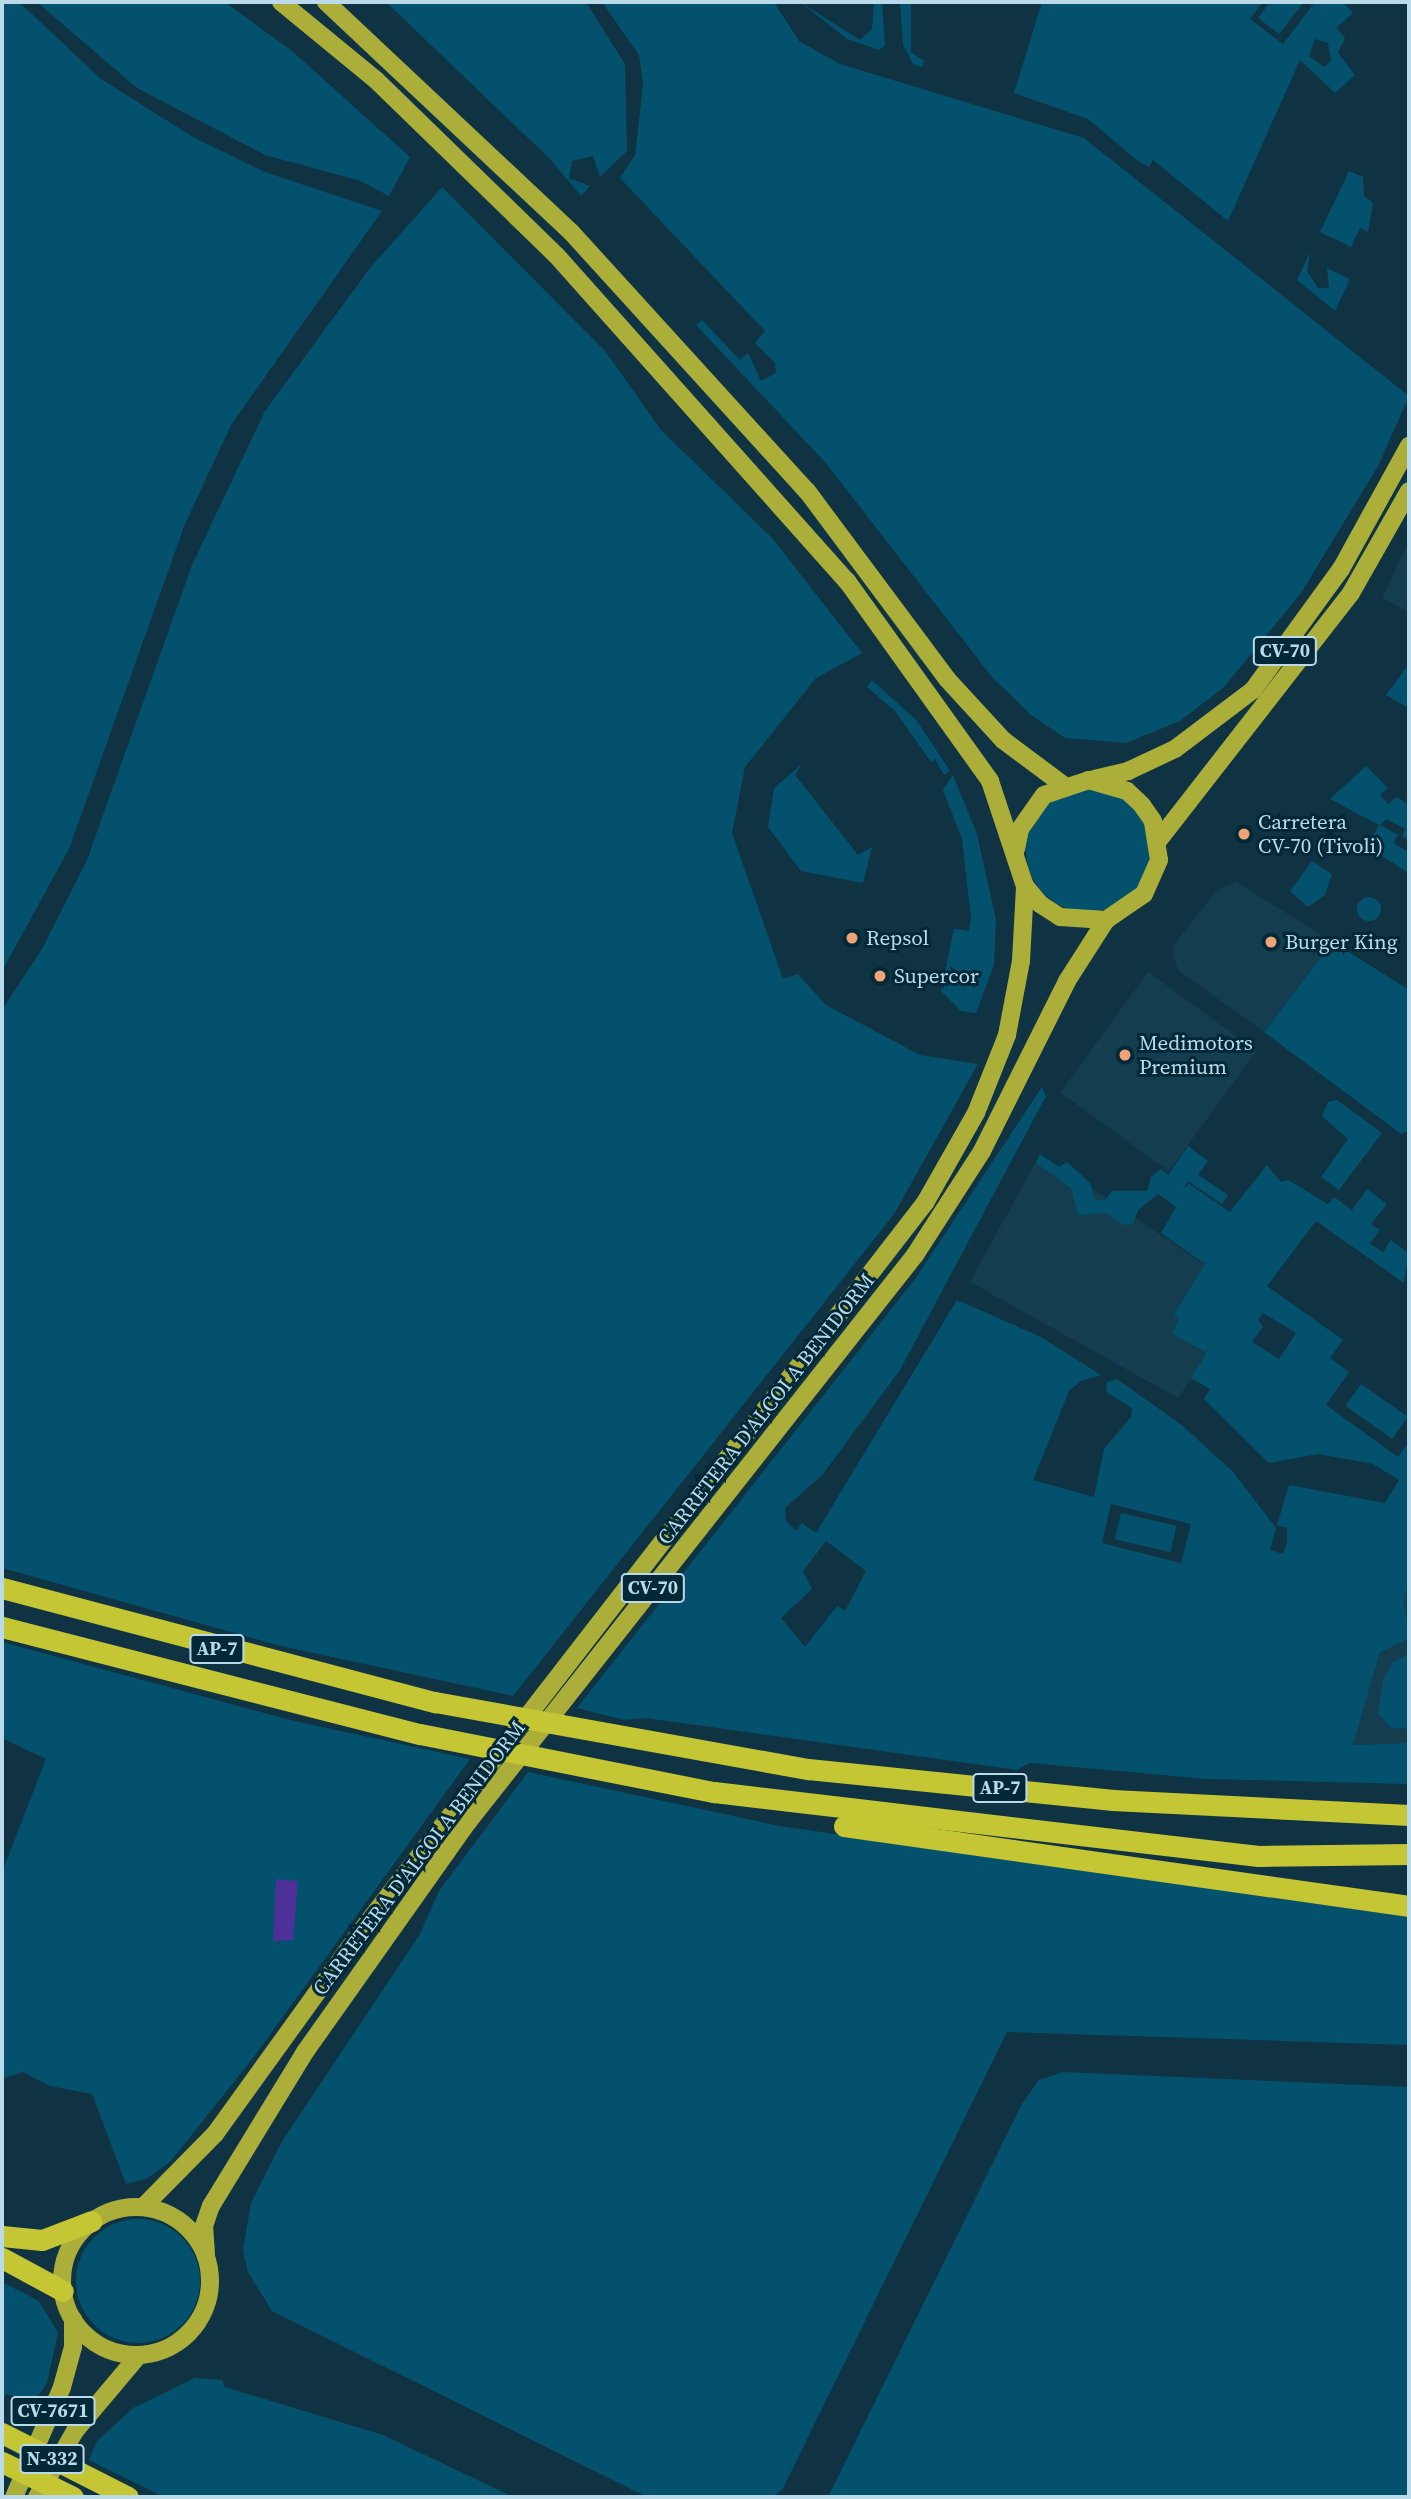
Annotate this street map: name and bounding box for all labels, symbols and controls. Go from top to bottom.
road number: CV-70 [1252,636,1318,666]
place label: Carretera CV-70 (Tivoli) [1258,809,1383,859]
marker: Carretera CV-70 (Tivoli) [1236,826,1252,842]
place label: Repsol [866,925,929,951]
place label: Burger King [1285,929,1398,955]
marker: Repsol [844,930,860,946]
marker: Burger King [1263,934,1279,950]
place label: Supercor [894,963,979,989]
marker: Supercor [872,968,888,984]
place label: Medimotors Premium [1139,1030,1253,1080]
marker: Medimotors Premium [1117,1047,1133,1063]
street label: CARRETERA D'ALCOI A BENIDORM [652,1268,880,1550]
road number: CV-70 [620,1572,686,1604]
road number: AP-7 [189,1634,245,1665]
street label: CARRETERA D'ALCOI A BENIDORM [307,1716,531,2000]
road number: AP-7 [972,1772,1028,1803]
road number: CV-7671 [9,2396,97,2426]
road number: N-332 [19,2444,85,2474]

